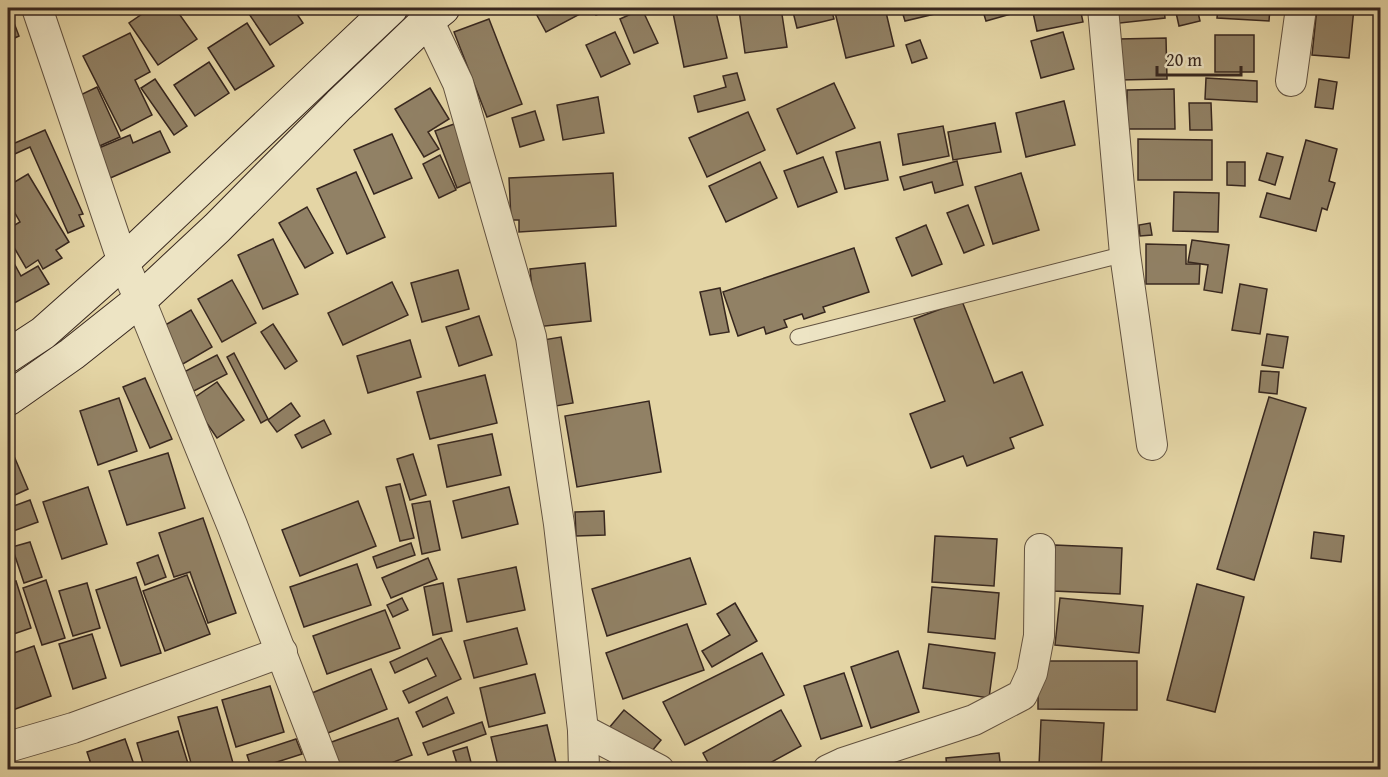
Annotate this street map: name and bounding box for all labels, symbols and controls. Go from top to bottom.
scale bar [1157,39,1241,77]
text: 20 m [1166,46,1202,73]

